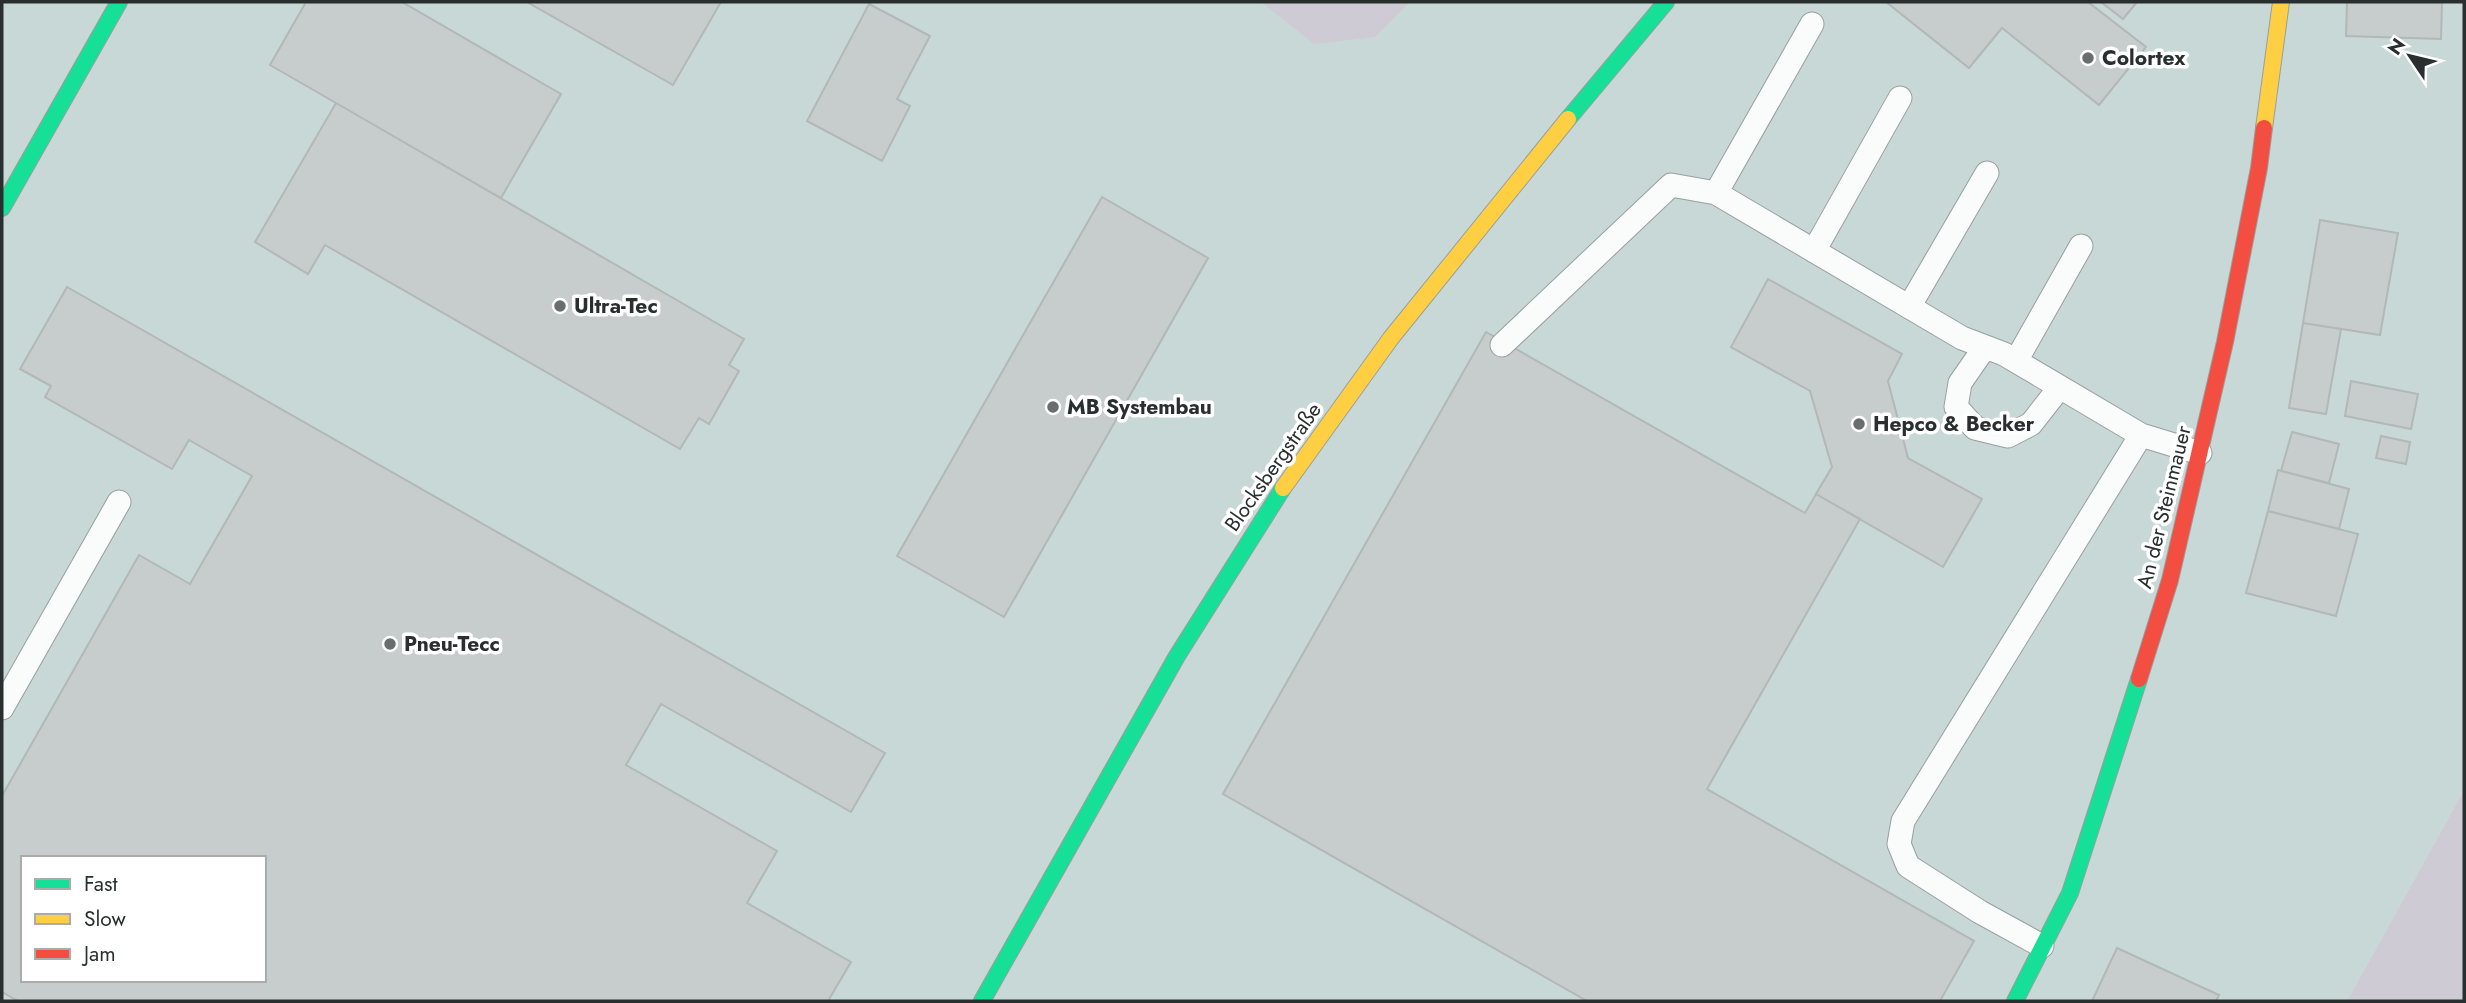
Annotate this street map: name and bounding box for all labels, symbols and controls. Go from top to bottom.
north arrow [2375,21,2445,91]
text: N [2381,33,2412,60]
place label: Colortex [2102,43,2186,73]
marker: Colortex [2080,50,2096,66]
place label: Ultra-Tec [574,291,658,321]
marker: Ultra-Tec [552,298,568,314]
place label: MB Systembau [1067,392,1212,422]
street label: Blocksbergstraße [1217,396,1329,537]
marker: MB Systembau [1045,399,1061,415]
place label: Hepco & Becker [1873,409,2035,439]
marker: Hepco & Becker [1851,416,1867,432]
street label: An der Steinmauer [2129,422,2199,592]
place label: Pneu-Tecc [404,629,500,659]
marker: Pneu-Tecc [382,636,398,652]
legend [21,856,266,982]
text: Fast [84,869,117,899]
text: Slow [84,904,126,934]
text: Jam [81,939,116,969]

